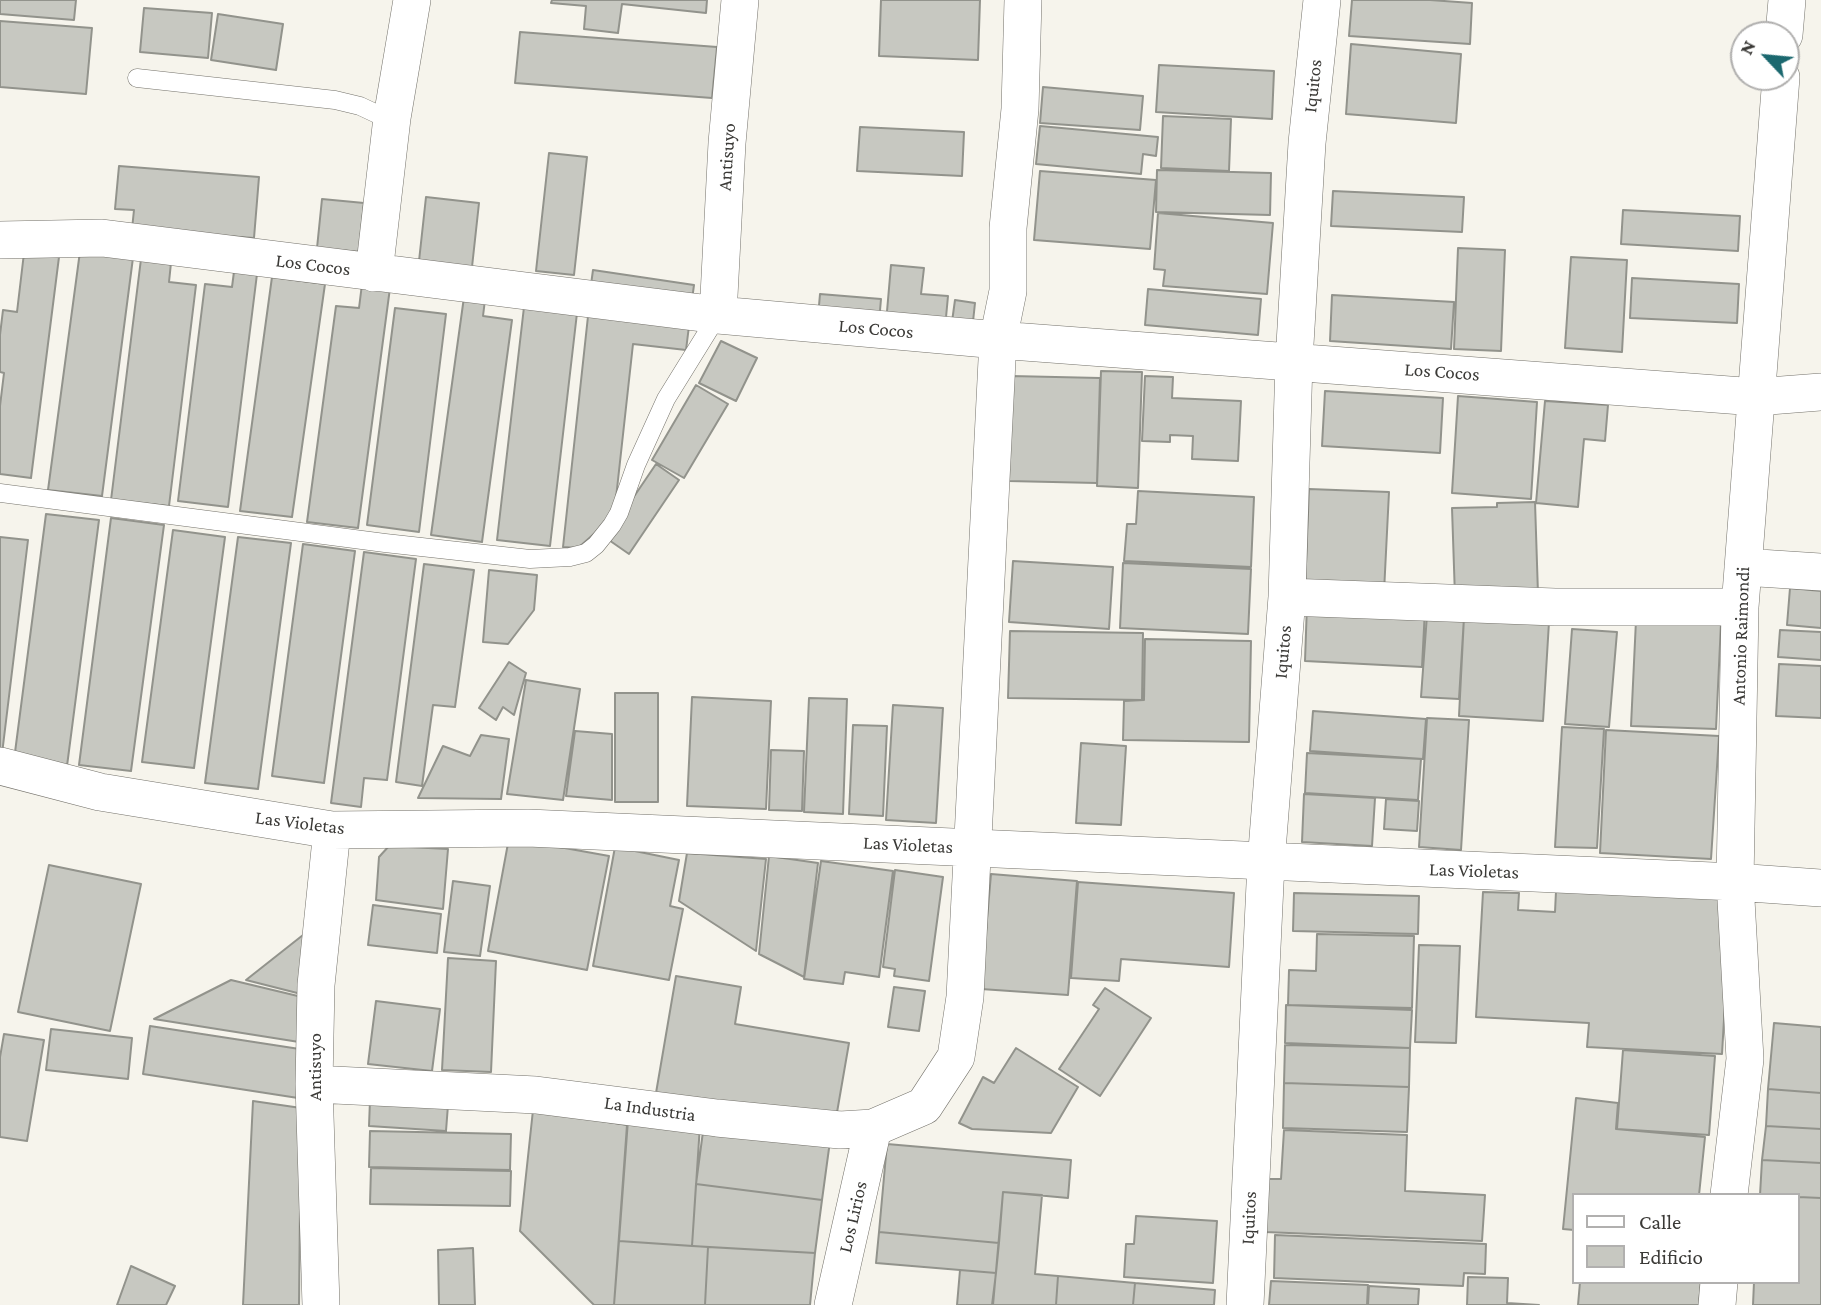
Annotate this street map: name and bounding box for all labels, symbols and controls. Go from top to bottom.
north arrow [1730,21,1800,91]
text: N [1735,37,1760,58]
street label: Iquitos [1299,58,1327,114]
street label: Antisuyo [713,122,741,192]
street label: Los Cocos [274,249,352,281]
street label: Los Cocos [838,314,914,344]
street label: Los Cocos [1404,358,1480,386]
street label: Antonio Raimondi [1727,566,1755,706]
street label: Iquitos [1269,624,1297,680]
street label: Las Violetas [254,806,346,840]
street label: Las Violetas [862,831,954,859]
street label: Las Violetas [1429,858,1519,884]
street label: Antisuyo [304,1033,326,1101]
street label: La Industria [603,1091,697,1127]
street label: Los Lirios [834,1179,872,1255]
street label: Iquitos [1236,1191,1262,1245]
legend [1573,1193,1800,1284]
text: Calle [1639,1210,1681,1234]
text: Edificio [1639,1245,1703,1269]

